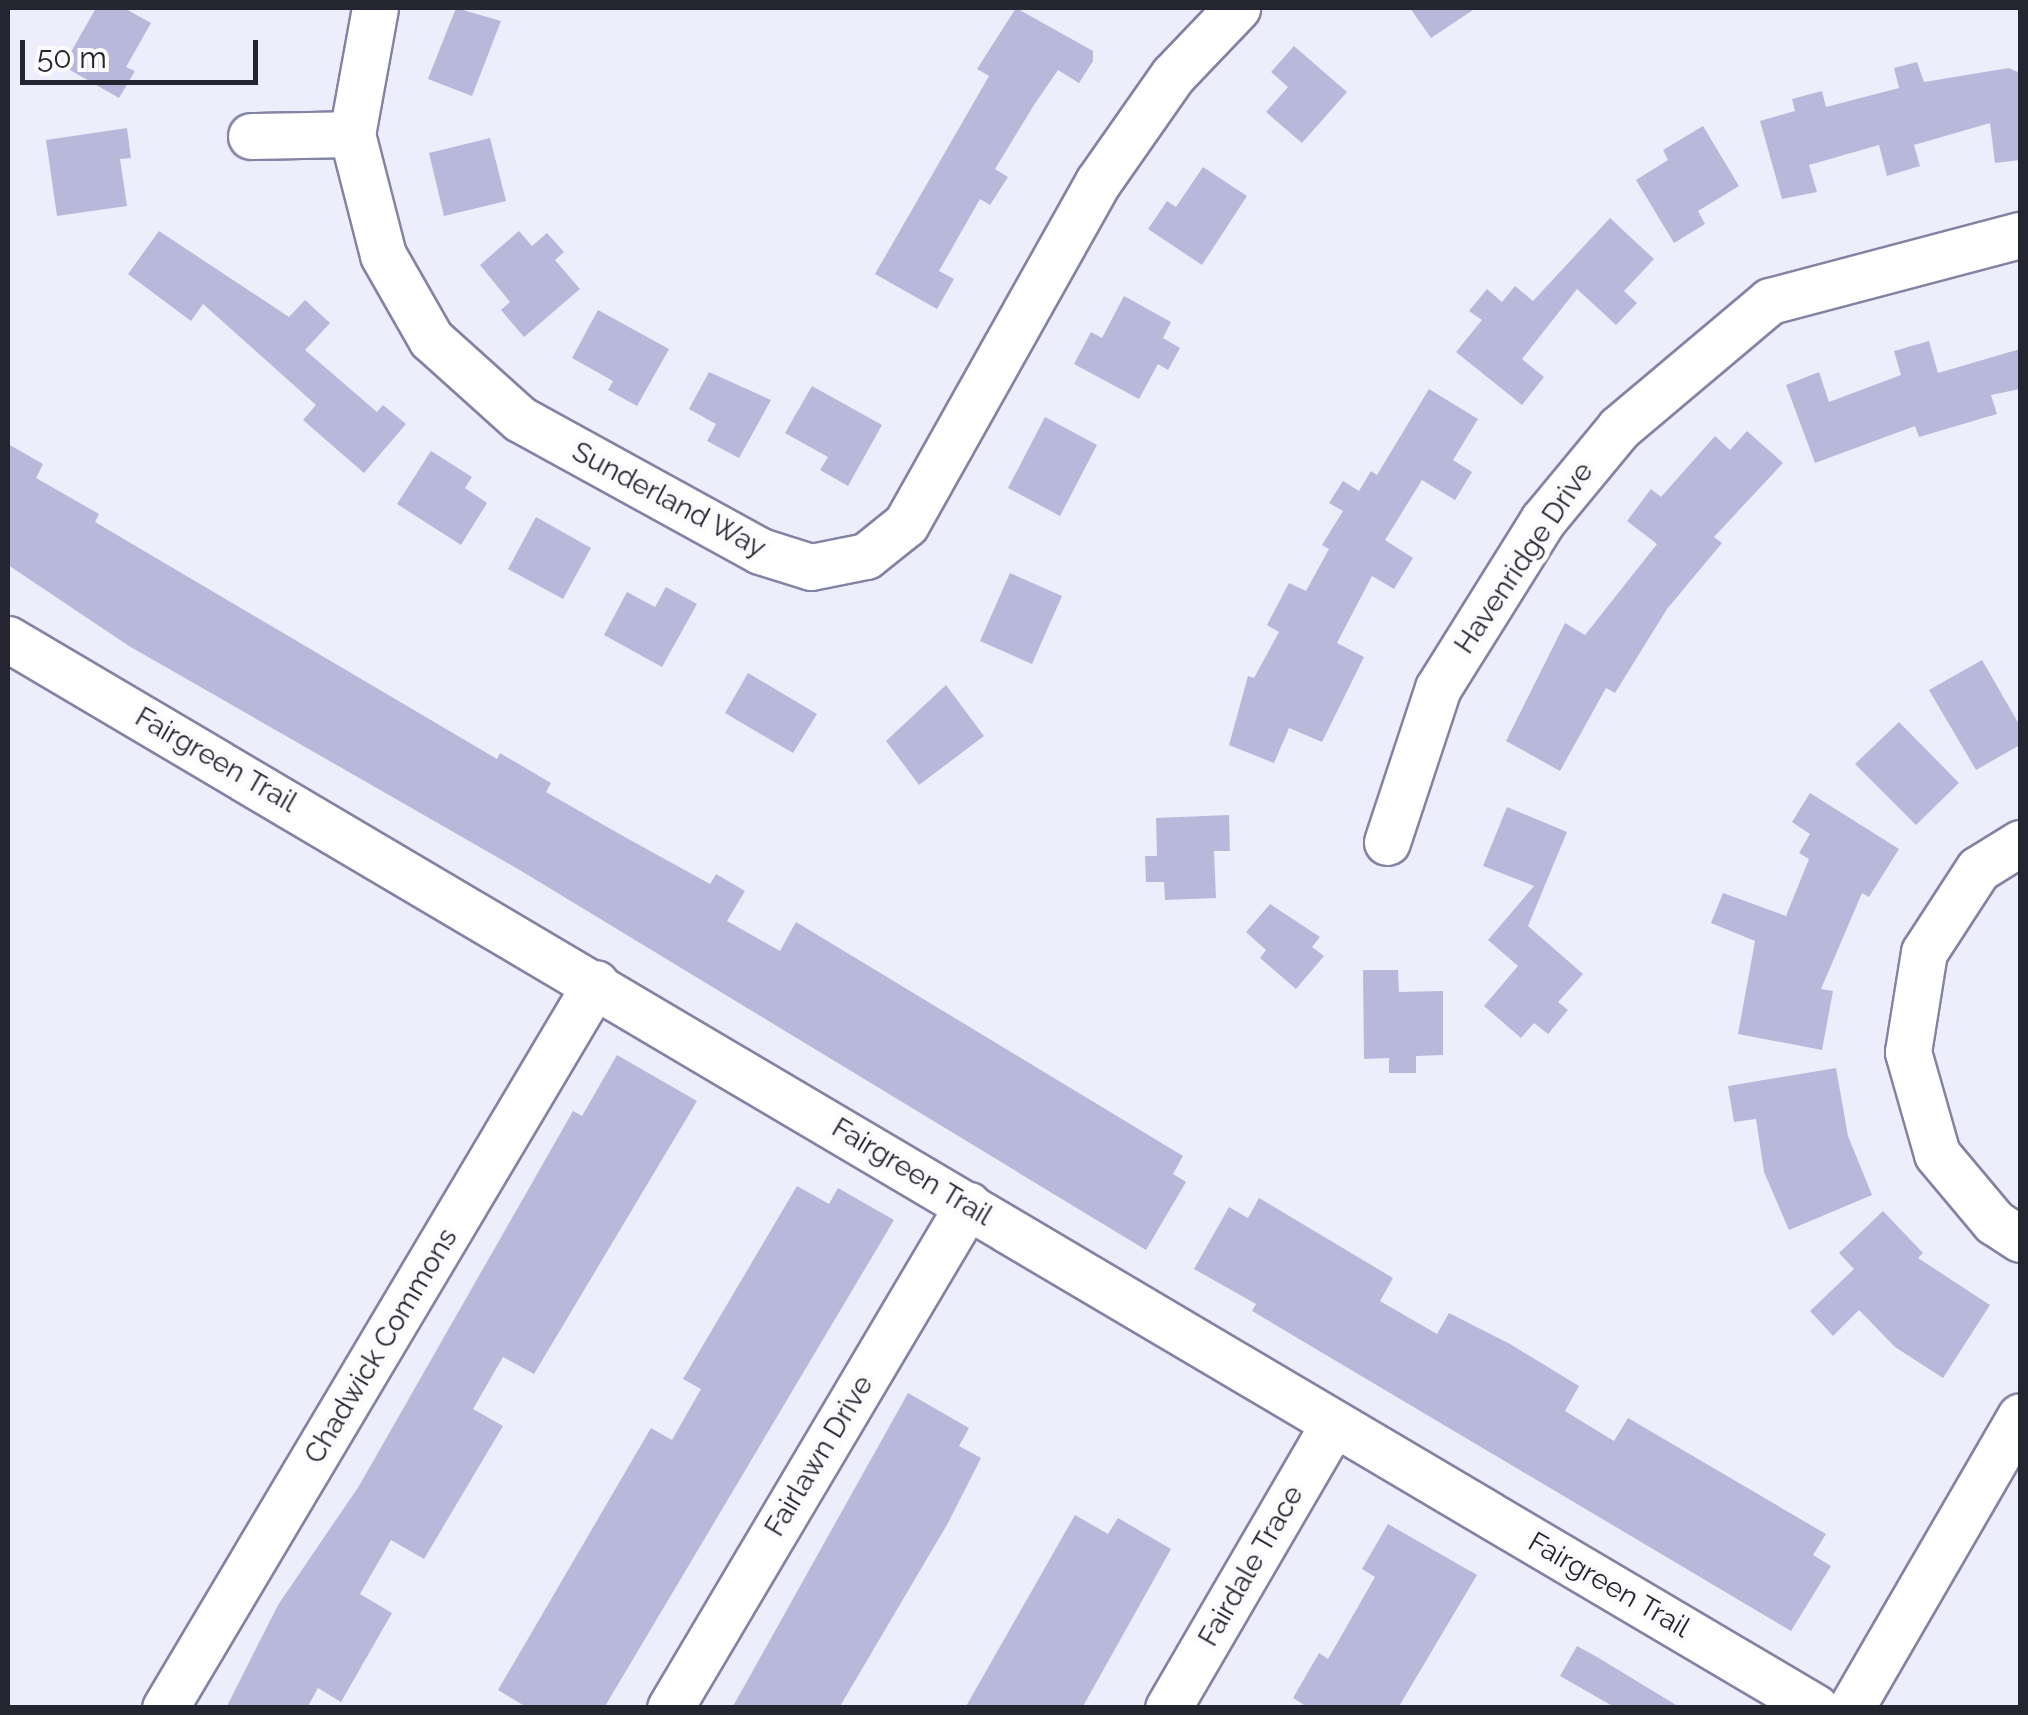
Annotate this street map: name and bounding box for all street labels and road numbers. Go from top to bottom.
street label: Sunderland Way [566,435,772,565]
street label: Havenridge Drive [1448,456,1600,660]
street label: Fairgreen Trail [129,700,303,820]
street label: Fairgreen Trail [825,1111,999,1233]
street label: Chadwick Commons [298,1222,464,1470]
street label: Fairlawn Drive [758,1370,880,1542]
street label: Fairdale Trace [1191,1479,1311,1653]
street label: Fairgreen Trail [1522,1525,1696,1645]

